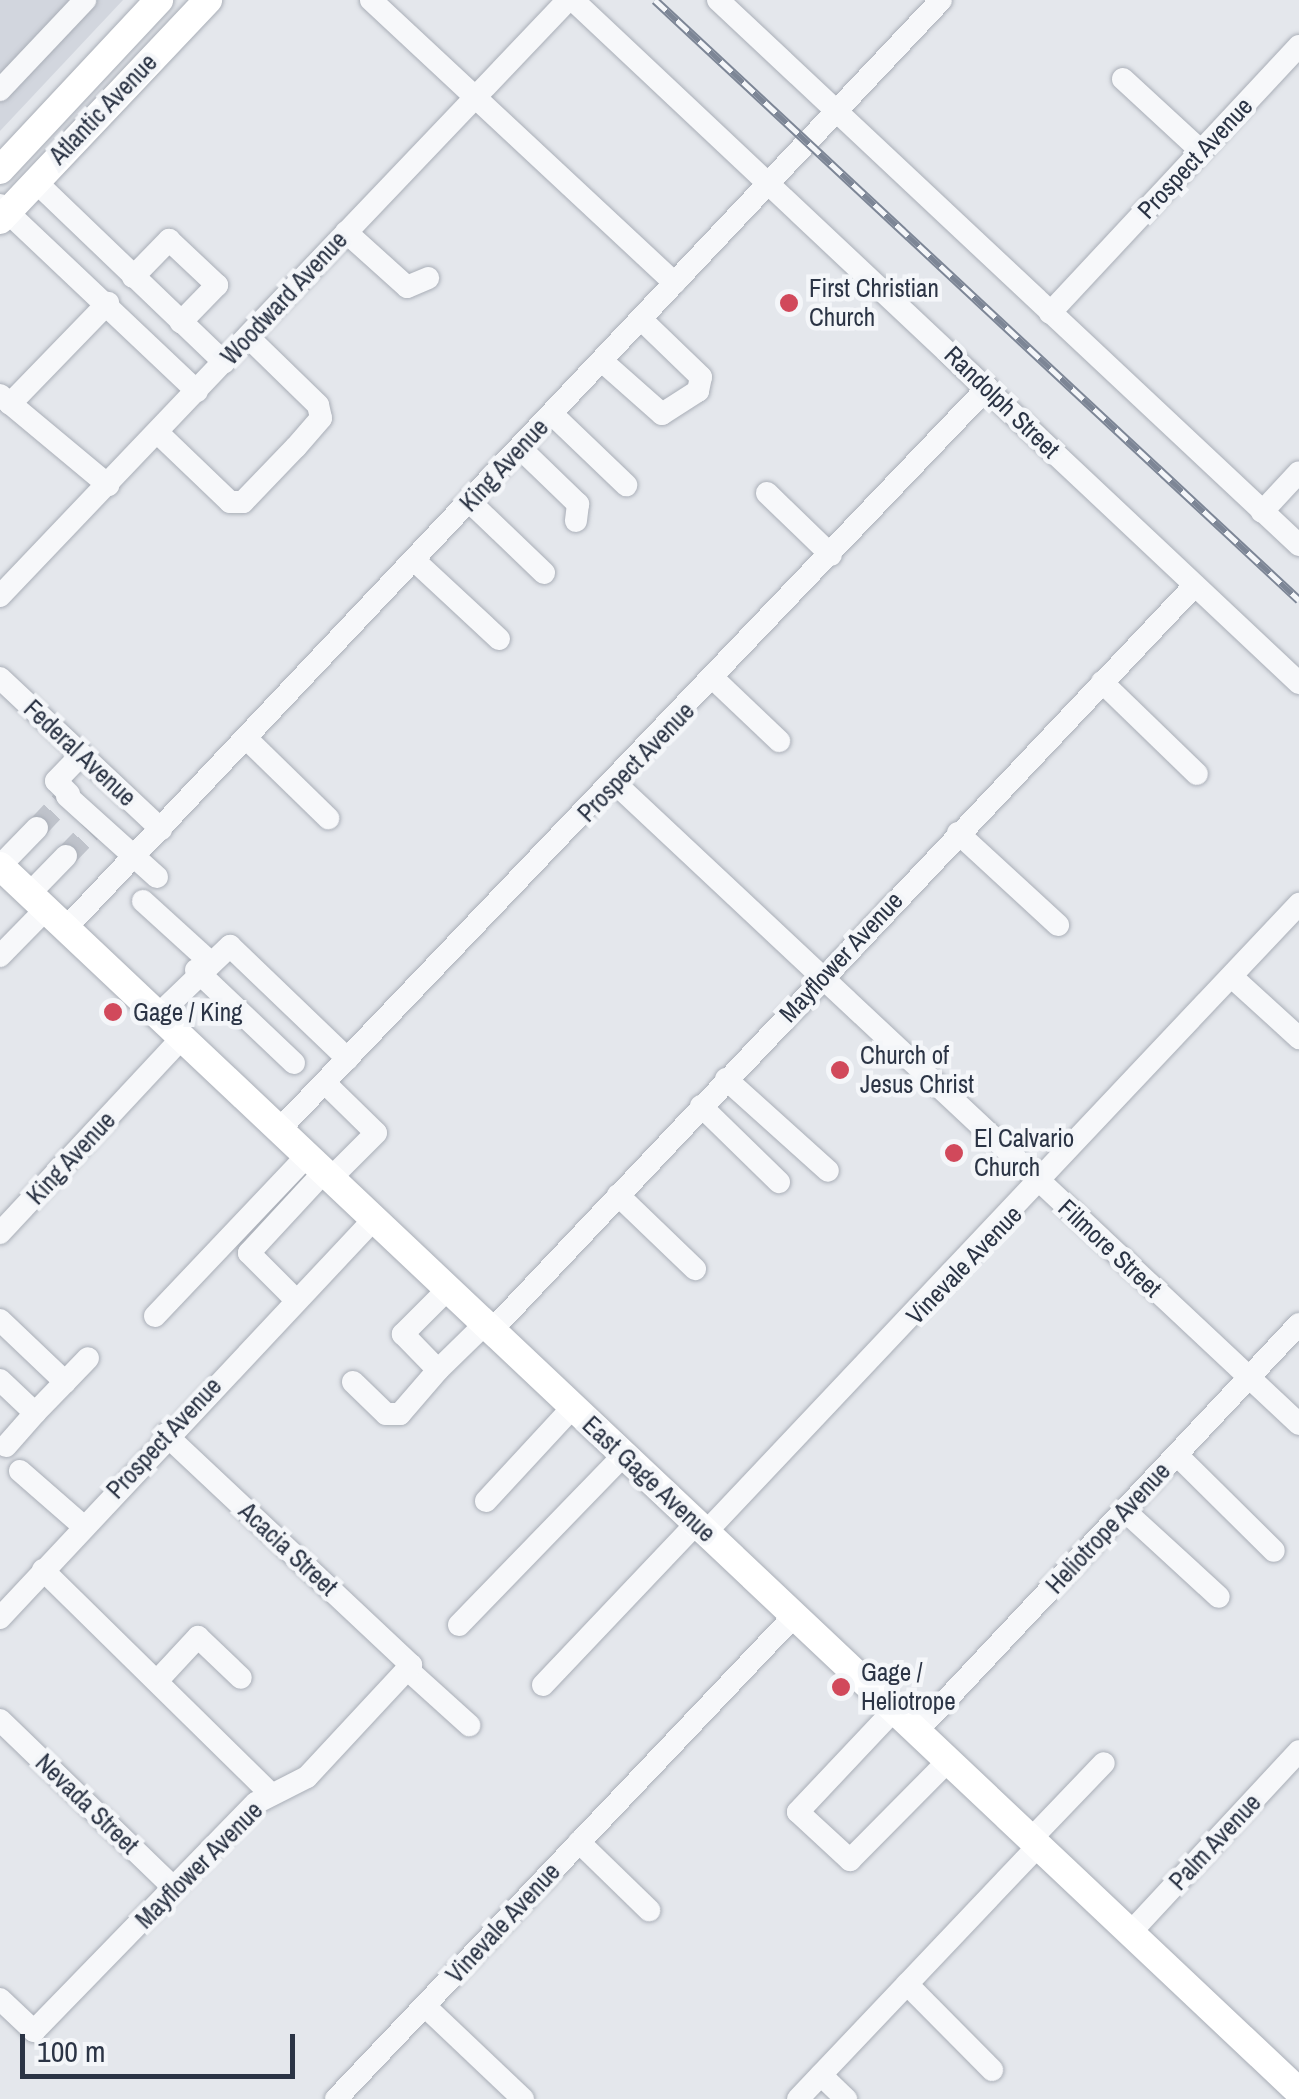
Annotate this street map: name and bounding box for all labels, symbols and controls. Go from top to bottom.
street label: Atlantic Avenue [42,47,164,171]
street label: Prospect Avenue [1131,91,1259,225]
street label: Woodward Avenue [214,225,354,371]
place label: First Christian Church [809,274,939,333]
marker: First Christian Church [778,292,800,314]
street label: Randolph Street [938,340,1066,464]
street label: King Avenue [453,412,555,518]
street label: Federal Avenue [17,693,143,813]
street label: Prospect Avenue [571,696,701,828]
street label: Mayflower Avenue [773,885,909,1029]
place label: Gage / King [133,997,242,1027]
marker: Gage / King [102,1001,124,1023]
place label: Church of Jesus Christ [860,1041,974,1100]
marker: Church of Jesus Christ [829,1059,851,1081]
street label: King Avenue [20,1105,122,1211]
place label: El Calvario Church [974,1124,1074,1183]
marker: El Calvario Church [943,1142,965,1164]
street label: Filmore Street [1052,1193,1168,1303]
street label: Vinevale Avenue [900,1199,1028,1331]
street label: Prospect Avenue [100,1371,228,1505]
street label: East Gage Avenue [576,1409,722,1549]
street label: Heliotrope Avenue [1039,1456,1177,1600]
street label: Acacia Street [233,1496,343,1602]
place label: Gage / Heliotrope [861,1658,956,1717]
marker: Gage / Heliotrope [830,1676,852,1698]
street label: Nevada Street [29,1748,145,1860]
street label: Palm Avenue [1163,1787,1267,1897]
street label: Mayflower Avenue [129,1795,269,1935]
street label: Vinevale Avenue [439,1856,567,1990]
scale bar [25,2014,300,2076]
text: 100 m [37,2031,105,2071]

